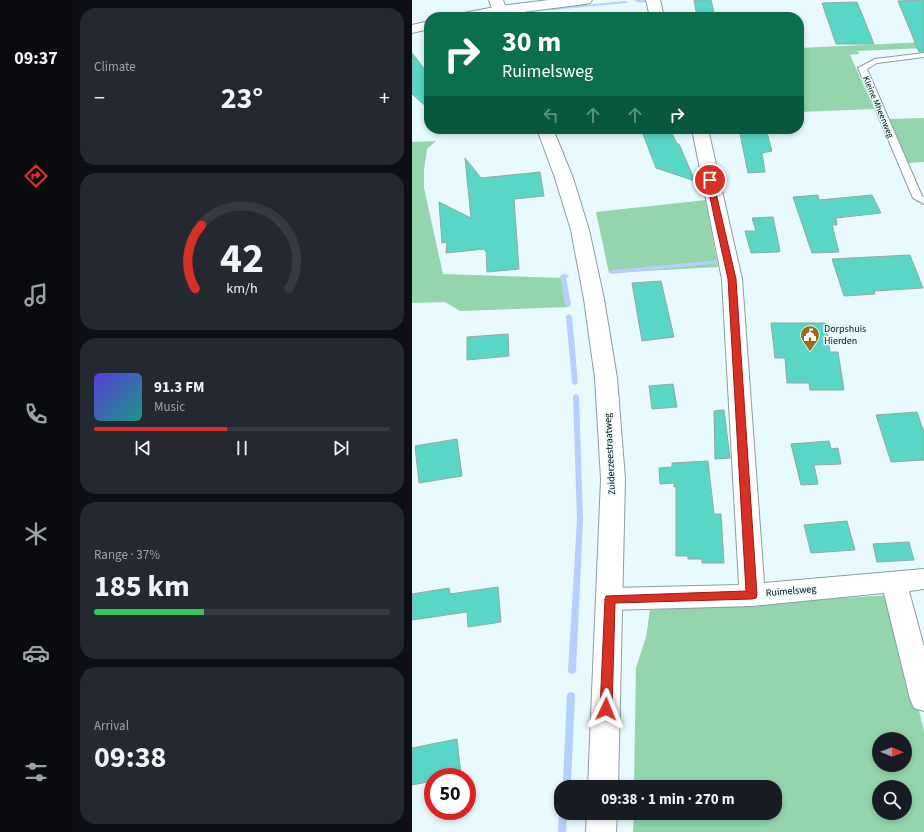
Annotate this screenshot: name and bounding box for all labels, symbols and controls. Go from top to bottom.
text: 30 m [502,22,561,62]
icon: right [436,28,488,80]
text: 09:37 [14,46,58,71]
text: Climate [94,58,136,76]
text: Ruimelsweg [502,59,593,84]
street label: Kleine Mheenweg [859,74,897,140]
text: 23° [221,77,263,120]
text: − [94,82,105,114]
text: + [379,82,390,114]
icon: left [540,104,562,126]
icon: ahead [582,104,604,126]
icon: ahead [624,104,646,126]
icon: right [666,104,688,126]
icon: directions [22,162,50,190]
pin [693,163,727,197]
icon: arrive [699,169,721,191]
text: 42 [220,229,264,289]
text: km/h [226,278,258,299]
icon: music [22,281,50,309]
place label: Dorpshuis Hierden [824,322,866,348]
public building icon: Dorpshuis Hierden [799,324,821,352]
text: 91.3 FM [154,377,205,398]
text: Music [154,398,185,416]
icon: phone [22,400,50,428]
street label: Zuiderzeestraatweg [601,413,619,495]
icon: previous [132,437,154,459]
icon: pause [231,437,253,459]
icon: next [330,437,352,459]
icon: climate [22,520,50,548]
text: Range · 37% [94,546,160,564]
text: 185 km [94,565,190,608]
street label: Ruimelsweg [765,582,817,600]
icon: car [22,639,50,667]
position arrow [585,688,627,730]
text: Arrival [94,717,129,735]
north arrow [872,732,912,772]
map controls [872,732,912,820]
text: 09:38 [94,736,166,779]
icon: filters [22,758,50,786]
speed limit sign: 50 [424,768,476,820]
button: search [872,780,912,820]
text: 09:38 · 1 min · 270 m [601,789,735,810]

